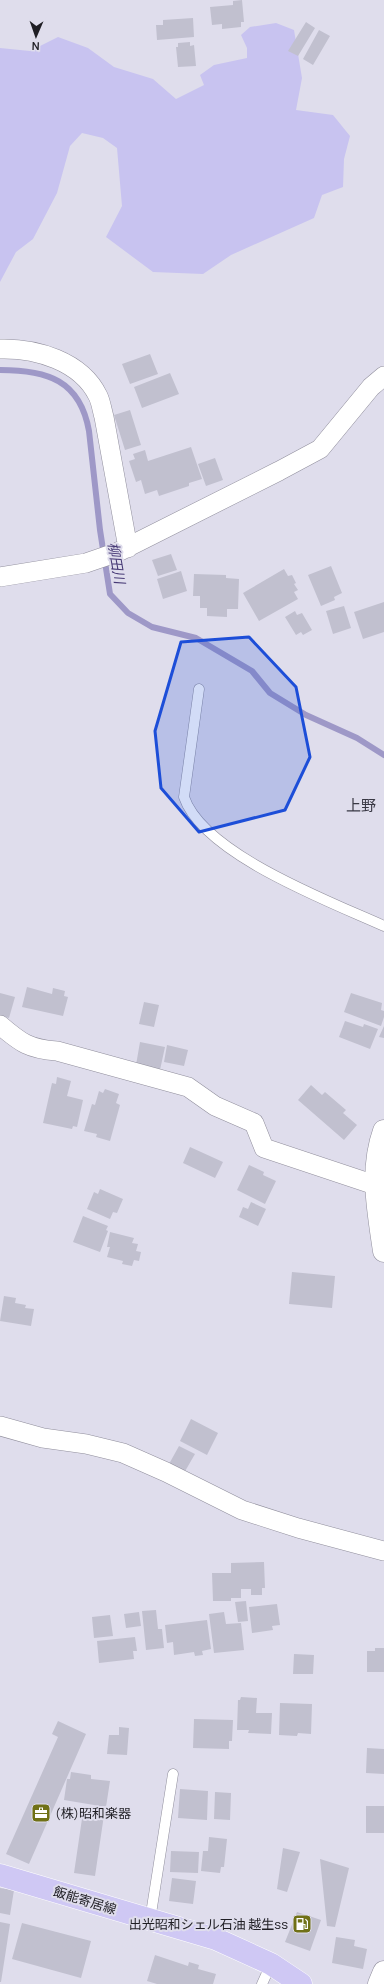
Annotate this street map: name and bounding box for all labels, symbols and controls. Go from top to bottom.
north arrow [16,16,56,56]
text: N [31,39,40,54]
water label: 柳田川 [104,541,130,587]
district label: 上野 [346,795,376,816]
office icon: (株)昭和楽器 [30,1802,52,1824]
place label: (株)昭和楽器 [55,1804,131,1822]
street label: 飯能寄居線 [51,1882,119,1918]
fuel station icon: 出光昭和シェル石油 越生ss [291,1913,313,1935]
place label: 出光昭和シェル石油 越生ss [129,1915,288,1933]

